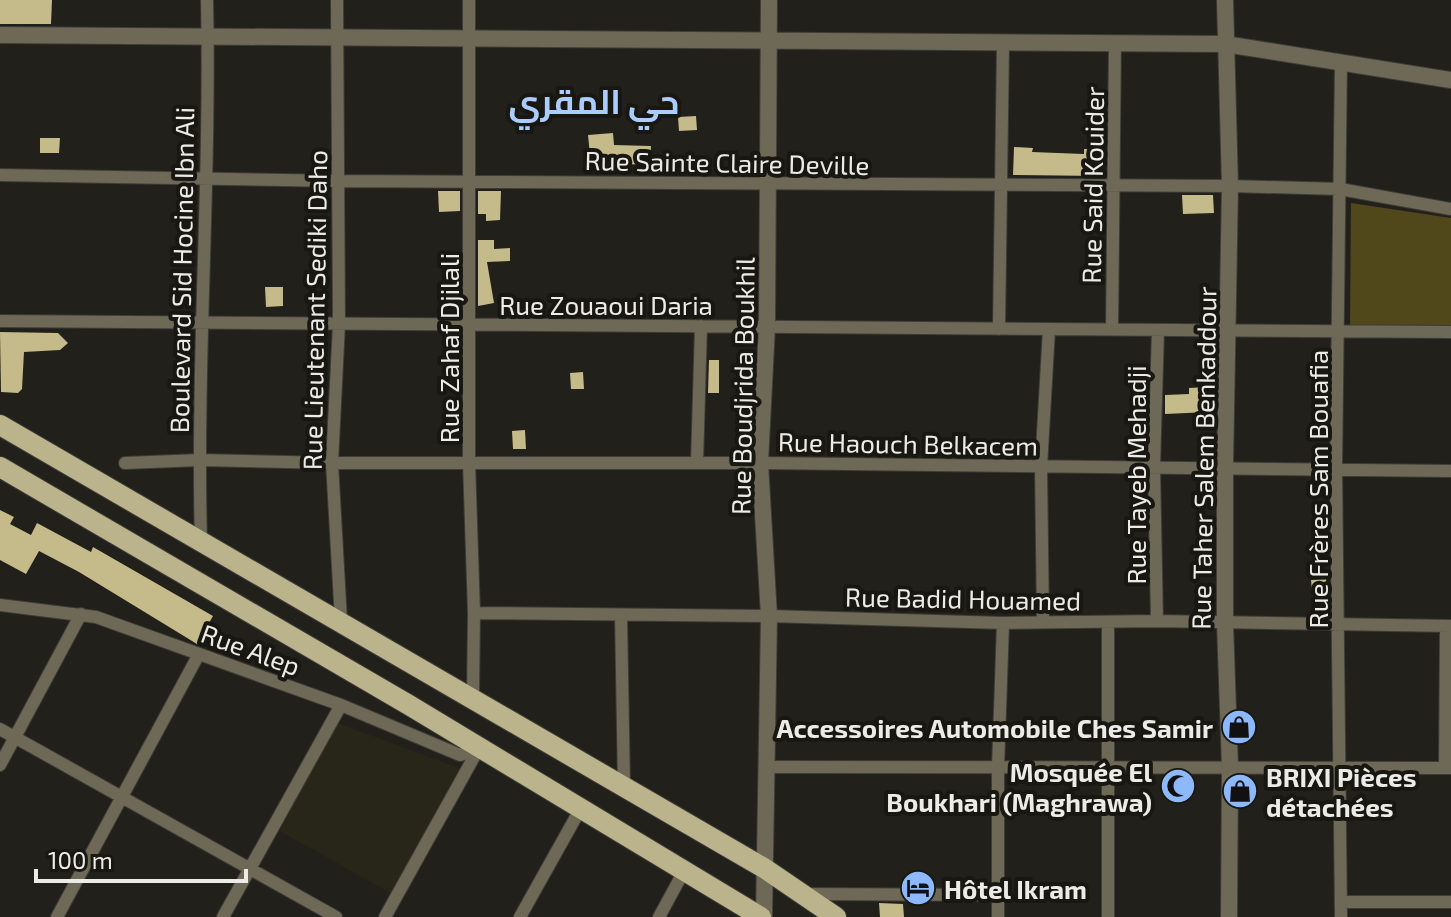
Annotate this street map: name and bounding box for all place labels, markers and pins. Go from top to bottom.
shop icon: Accessoires Automobile Ches Samir [1220,708,1258,746]
place label: Accessoires Automobile Ches Samir [776,712,1213,743]
place label: Mosquée El Boukhari (Maghrawa) [886,756,1152,817]
place label: BRIXI Pièces détachées [1266,761,1416,822]
mosque icon: Mosquée El Boukhari (Maghrawa) [1159,767,1197,805]
shop icon: BRIXI Pièces détachées [1221,772,1259,810]
hotel icon: Hôtel Ikram [899,869,937,907]
place label: Hôtel Ikram [944,873,1087,904]

